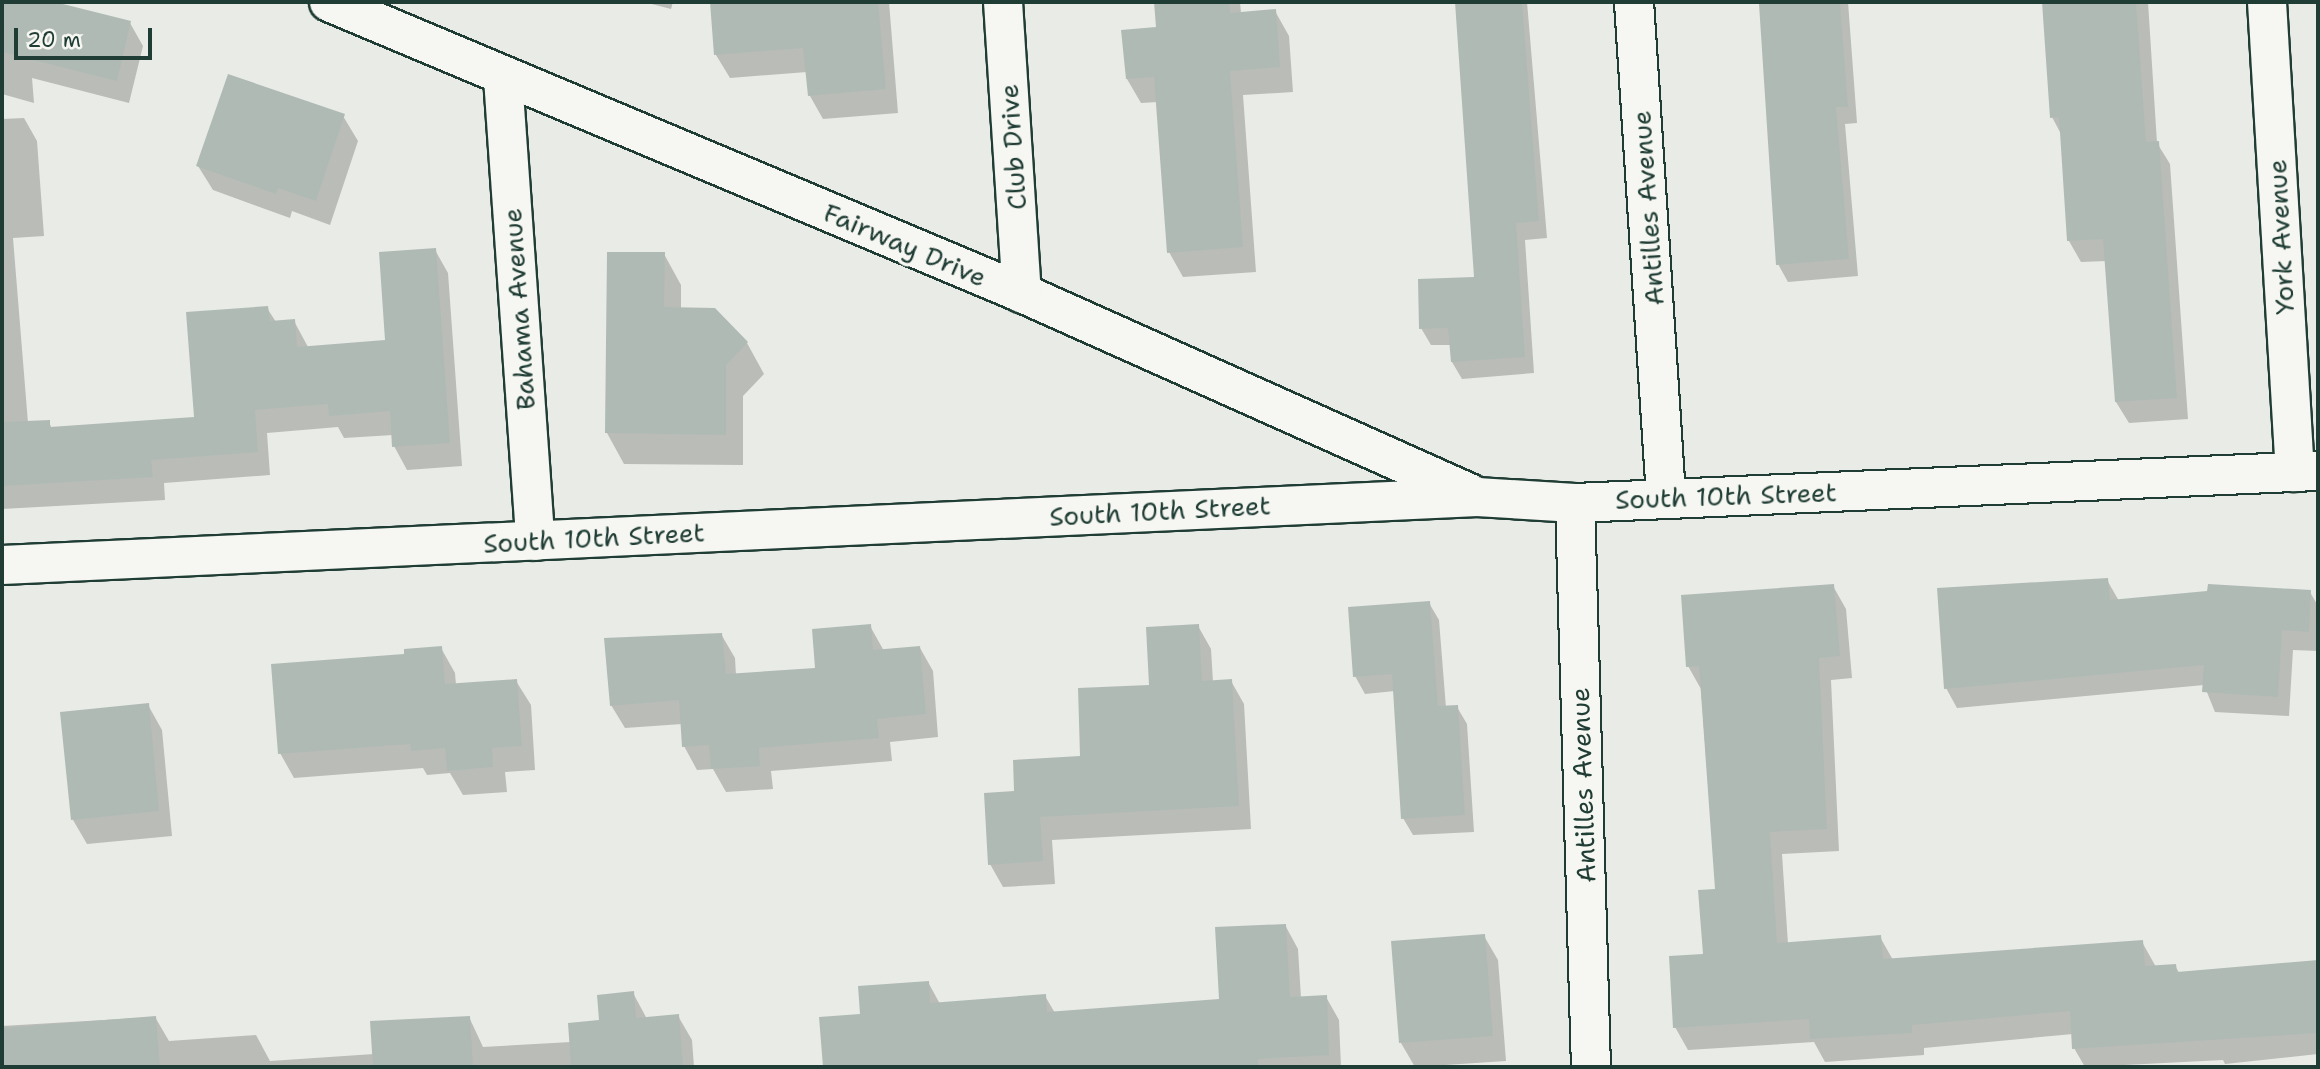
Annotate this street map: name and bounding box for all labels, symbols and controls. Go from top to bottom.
scale bar [18,14,156,58]
text: 20 m [27,26,81,54]
street label: Club Drive [993,83,1033,211]
street label: Antilles Avenue [1626,109,1670,307]
street label: York Avenue [2261,159,2301,315]
street label: Fairway Drive [819,197,991,293]
street label: Bahama Avenue [496,207,542,411]
street label: South 10th Street [1615,477,1837,515]
street label: South 10th Street [1049,490,1271,532]
street label: South 10th Street [483,517,705,559]
street label: Antilles Avenue [1564,687,1602,883]

